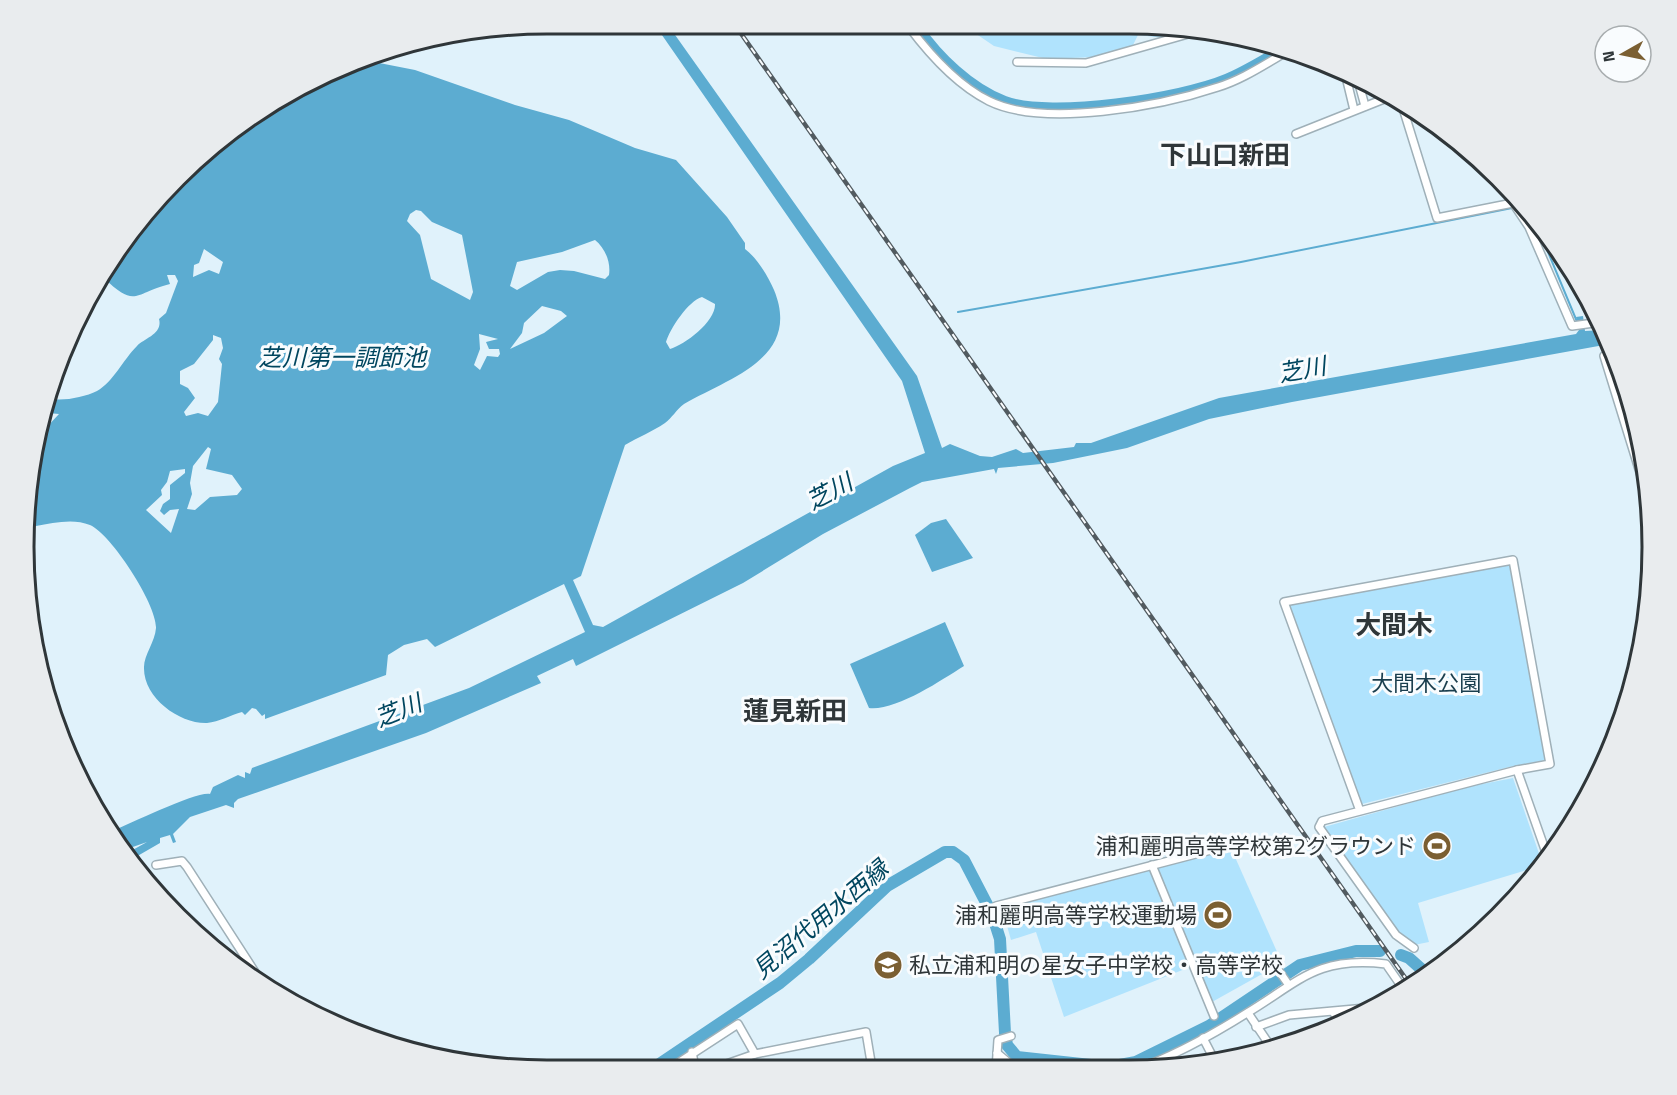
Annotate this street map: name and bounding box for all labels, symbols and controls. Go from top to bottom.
north arrow [1593,24,1653,84]
text: N [1595,49,1621,64]
district label: 下山口新田 [1160,135,1290,174]
water label: 芝川第一調節池 [258,339,428,375]
water label: 芝川 [1275,347,1332,391]
water label: 芝川 [799,462,861,518]
district label: 大間木 [1355,605,1433,644]
park label: 大間木公園 [1371,666,1481,700]
water label: 芝川 [369,683,430,736]
district label: 蓮見新田 [743,691,847,730]
place label: 浦和麗明高等学校第2グラウンド [1096,829,1416,863]
sports icon: 浦和麗明高等学校第2グラウンド [1421,830,1453,862]
water label: 見沼代用水西縁 [744,849,898,987]
place label: 浦和麗明高等学校運動場 [955,898,1197,932]
sports icon: 浦和麗明高等学校運動場 [1202,899,1234,931]
place label: 私立浦和明の星女子中学校・高等学校 [909,948,1283,982]
school or university icon: 私立浦和明の星女子中学校・高等学校 [872,949,904,981]

